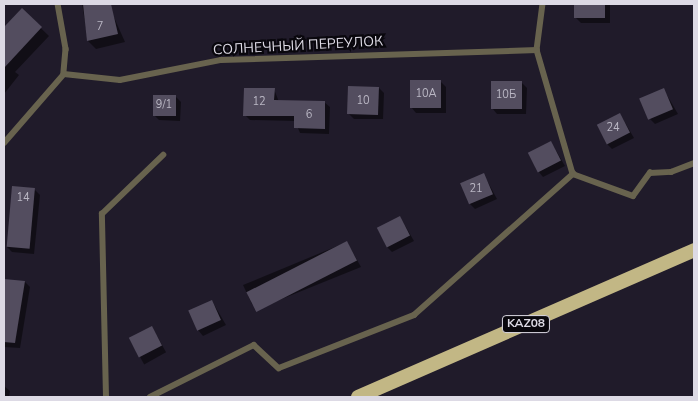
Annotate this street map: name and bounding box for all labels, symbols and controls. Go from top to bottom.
house number: 7 [97,20,103,34]
street label: СОЛНЕЧНЫЙ ПЕРЕУЛОК [213,33,383,59]
house number: 10А [415,87,437,101]
house number: 10Б [496,88,516,102]
house number: 10 [356,94,370,108]
house number: 12 [252,95,266,109]
house number: 9/1 [156,98,172,112]
house number: 6 [306,108,312,122]
house number: 24 [606,121,620,135]
house number: 21 [469,182,483,196]
house number: 14 [16,191,30,205]
road number: KAZ08 [501,314,551,334]

